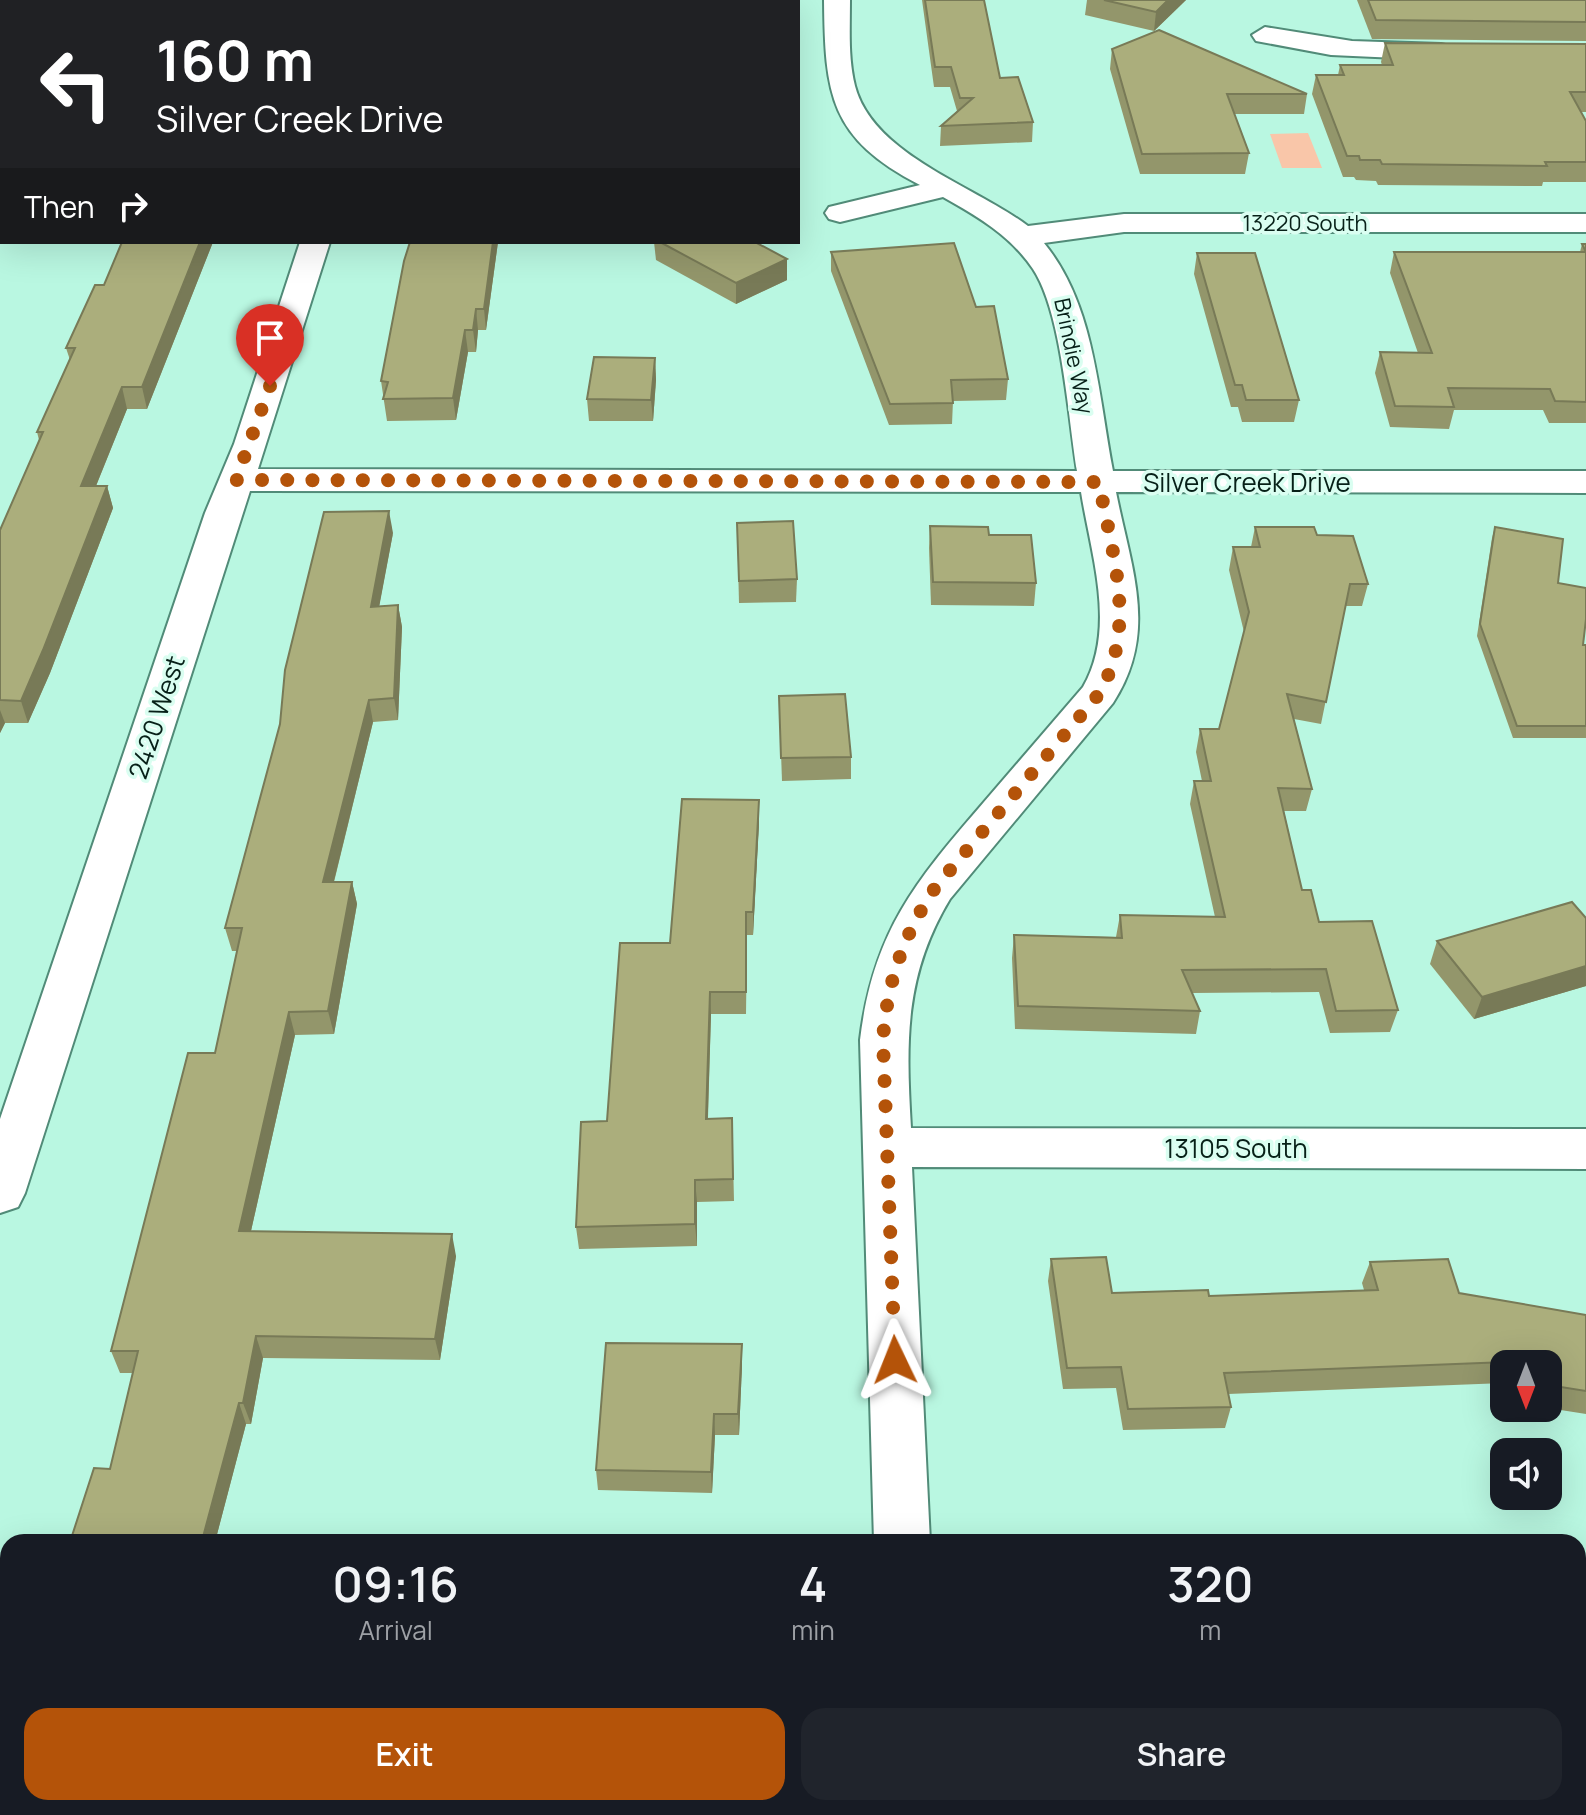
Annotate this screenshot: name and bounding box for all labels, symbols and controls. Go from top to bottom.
text: 160 m [156,21,314,98]
icon: left [24,32,128,136]
text: Silver Creek Drive [156,94,443,143]
icon: right [111,184,155,228]
text: Then [24,186,95,227]
street label: 13220 South [1242,208,1368,238]
street label: Brindie Way [1047,295,1101,417]
pin [236,304,304,386]
icon: arrive [248,316,292,360]
street label: Silver Creek Drive [1143,464,1351,500]
street label: 2420 West [119,651,193,783]
street label: 13105 South [1164,1130,1308,1166]
position arrow [853,1318,937,1402]
north arrow [1490,1350,1562,1422]
map controls [1490,1350,1562,1510]
button: sound [1490,1438,1562,1510]
text: 09:16 [332,1551,459,1616]
text: 4 [799,1551,827,1616]
text: 320 [1167,1551,1254,1616]
text: Arrival [358,1612,433,1648]
text: min [791,1612,835,1648]
text: m [1199,1612,1221,1648]
button: Exit [24,1708,785,1800]
button: Share [801,1708,1562,1800]

